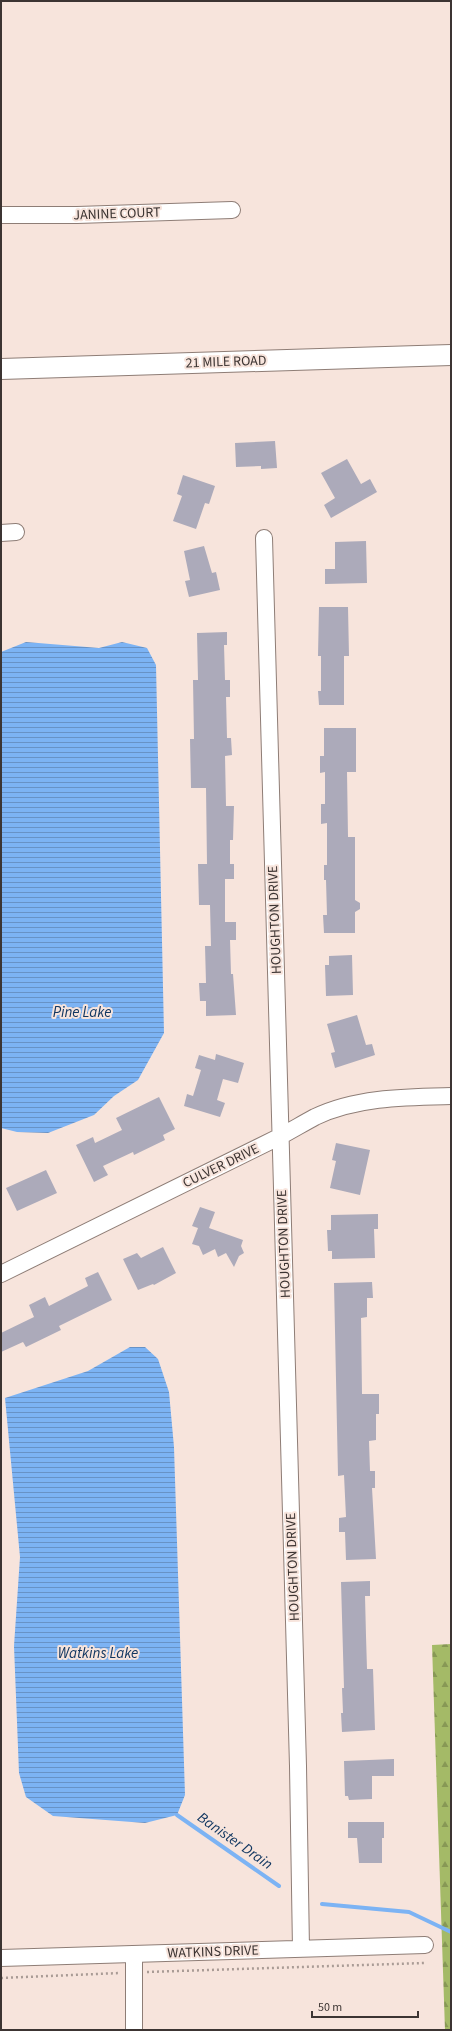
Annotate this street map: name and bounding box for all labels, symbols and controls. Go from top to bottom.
street label: JANINE COURT [73,202,162,226]
street label: 21 MILE ROAD [185,351,267,373]
street label: HOUGHTON DRIVE [263,865,287,975]
water label: Pine Lake [53,1002,111,1023]
street label: CULVER DRIVE [179,1139,263,1193]
street label: HOUGHTON DRIVE [272,1189,296,1299]
street label: HOUGHTON DRIVE [281,1512,305,1622]
water label: Watkins Lake [58,1643,138,1664]
water label: Banister Drain [193,1807,277,1875]
street label: WATKINS DRIVE [167,1940,259,1964]
scale bar [312,1993,418,2019]
text: 50 m [318,1999,342,2016]

